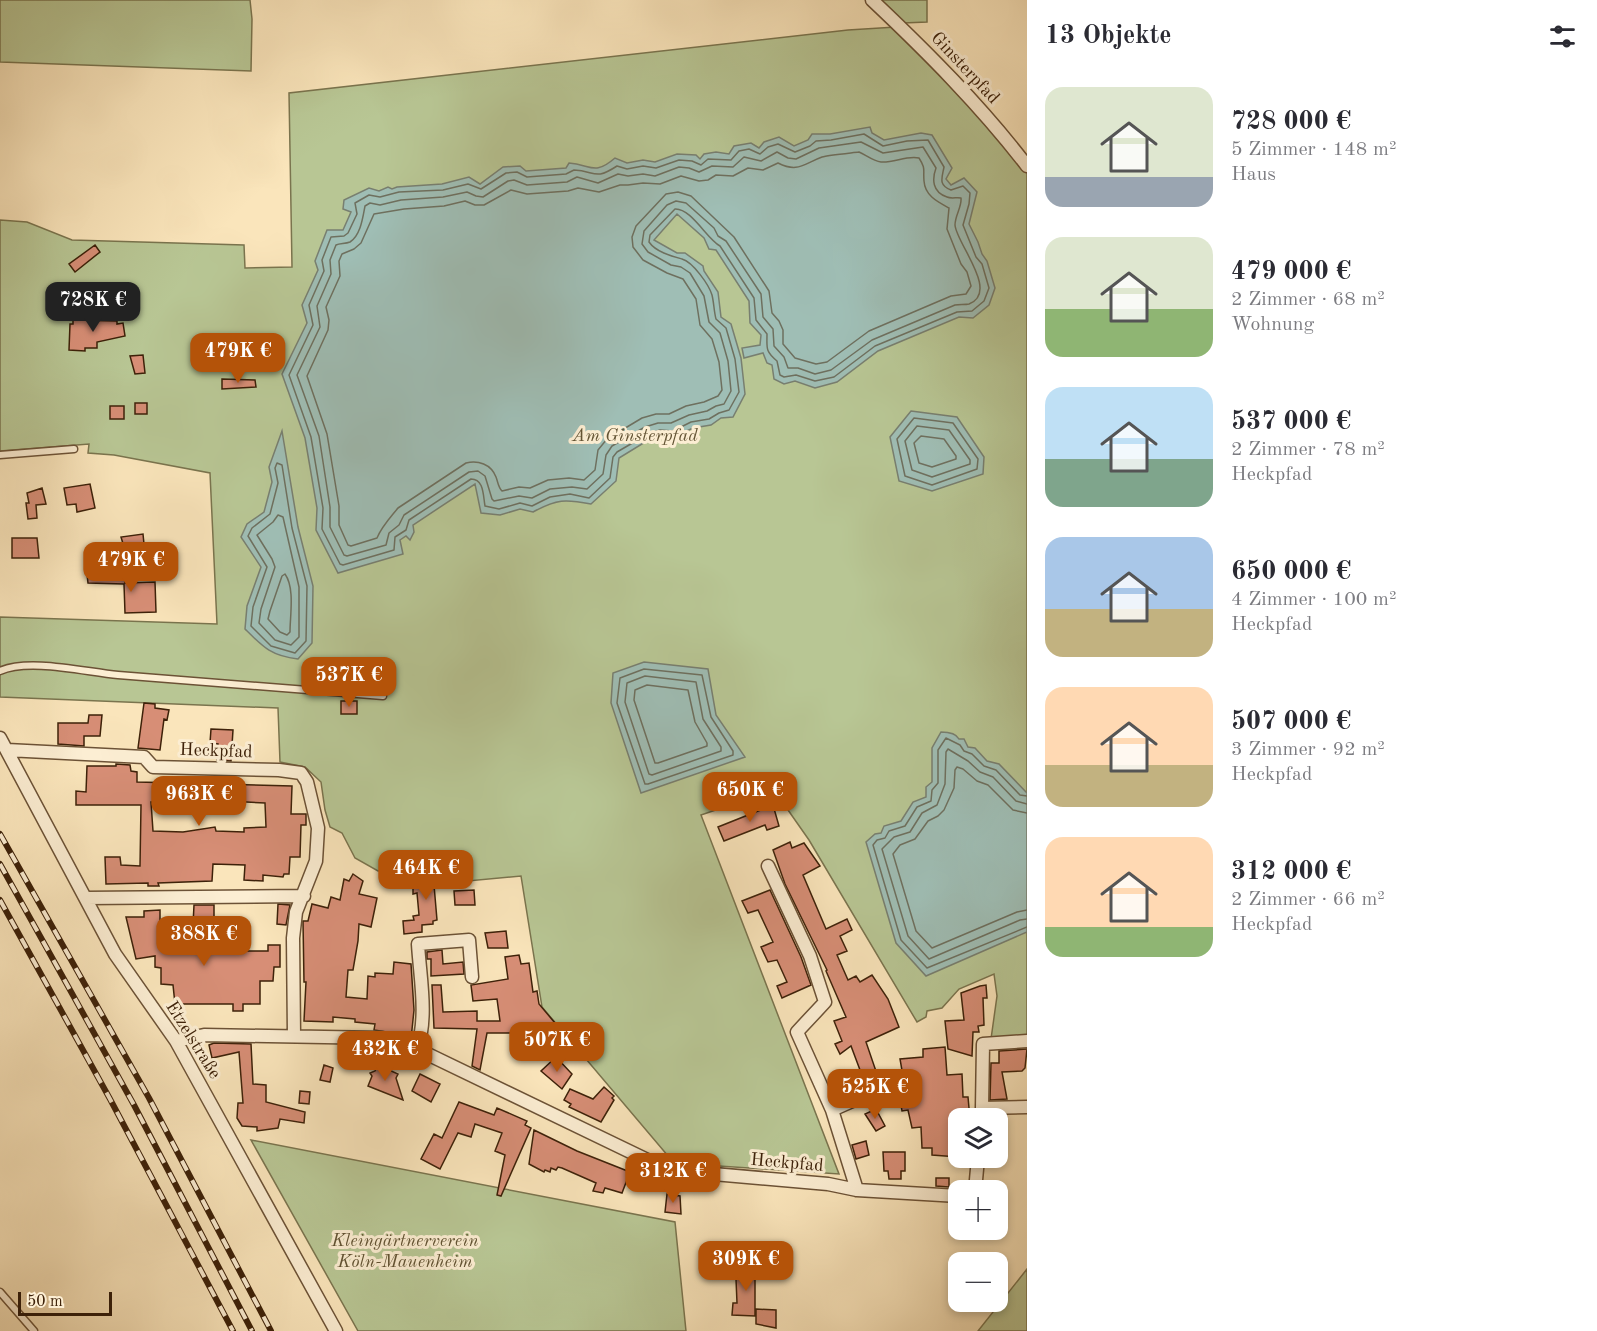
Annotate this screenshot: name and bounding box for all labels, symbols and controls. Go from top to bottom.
icon: filters [1546,20,1579,53]
text: 13 Objekte [1045,23,1172,49]
street label: Ginsterpfad [927,29,1003,107]
text: 728 000 € [1231,109,1351,135]
icon: home [1093,111,1165,183]
text: 5 Zimmer · 148 m² [1231,140,1396,160]
text: Haus [1231,165,1276,185]
text: 479 000 € [1231,259,1351,285]
icon: home [1093,261,1165,333]
pin: 728K € [44,282,142,333]
text: 2 Zimmer · 68 m² [1231,290,1385,310]
text: 728K € [59,291,127,311]
text: Wohnung [1231,315,1314,335]
pin: 479K € [189,333,287,384]
text: 479K € [204,342,272,362]
text: 537 000 € [1231,409,1351,435]
icon: home [1093,411,1165,483]
park label: Am Ginsterpfad [571,427,698,445]
text: 2 Zimmer · 78 m² [1231,440,1385,460]
text: Heckpfad [1231,465,1312,485]
pin: 479K € [82,542,180,593]
text: 479K € [97,551,165,571]
text: 650 000 € [1231,559,1351,585]
icon: home [1093,561,1165,633]
text: 4 Zimmer · 100 m² [1231,590,1396,610]
text: Heckpfad [1231,615,1312,635]
pin: 537K € [300,657,398,708]
text: 537K € [315,666,383,686]
text: 507 000 € [1231,709,1351,735]
icon: home [1093,711,1165,783]
text: 3 Zimmer · 92 m² [1231,740,1385,760]
street label: Heckpfad [179,741,253,761]
text: Heckpfad [1231,765,1312,785]
pin: 650K € [701,772,799,823]
pin: 963K € [150,776,248,827]
text: 650K € [716,781,784,801]
text: 963K € [165,785,233,805]
pin: 464K € [377,850,475,901]
text: 464K € [392,859,460,879]
text: 312 000 € [1231,859,1351,885]
icon: home [1093,861,1165,933]
text: 2 Zimmer · 66 m² [1231,890,1385,910]
text: Heckpfad [1231,915,1312,935]
pin: 388K € [155,916,253,967]
text: 388K € [170,925,238,945]
street label: Etzelstraße [162,998,224,1082]
pin: 507K € [508,1022,606,1073]
pin: 432K € [336,1031,434,1082]
text: 507K € [523,1031,591,1051]
text: 432K € [351,1040,419,1060]
pin: 525K € [826,1069,924,1120]
text: 525K € [841,1078,909,1098]
map controls [948,1108,1008,1312]
button: layers [948,1108,1008,1168]
street label: Heckpfad [750,1151,824,1175]
pin: 312K € [624,1153,722,1204]
text: 312K € [639,1162,707,1182]
button: + [948,1180,1008,1240]
park label: Kleingärtnerverein Köln-Mauenheim [330,1232,479,1271]
pin: 309K € [697,1241,795,1292]
text: 309K € [712,1250,780,1270]
button: − [948,1252,1008,1312]
scale bar [18,1289,112,1316]
text: 50 m [27,1294,63,1310]

